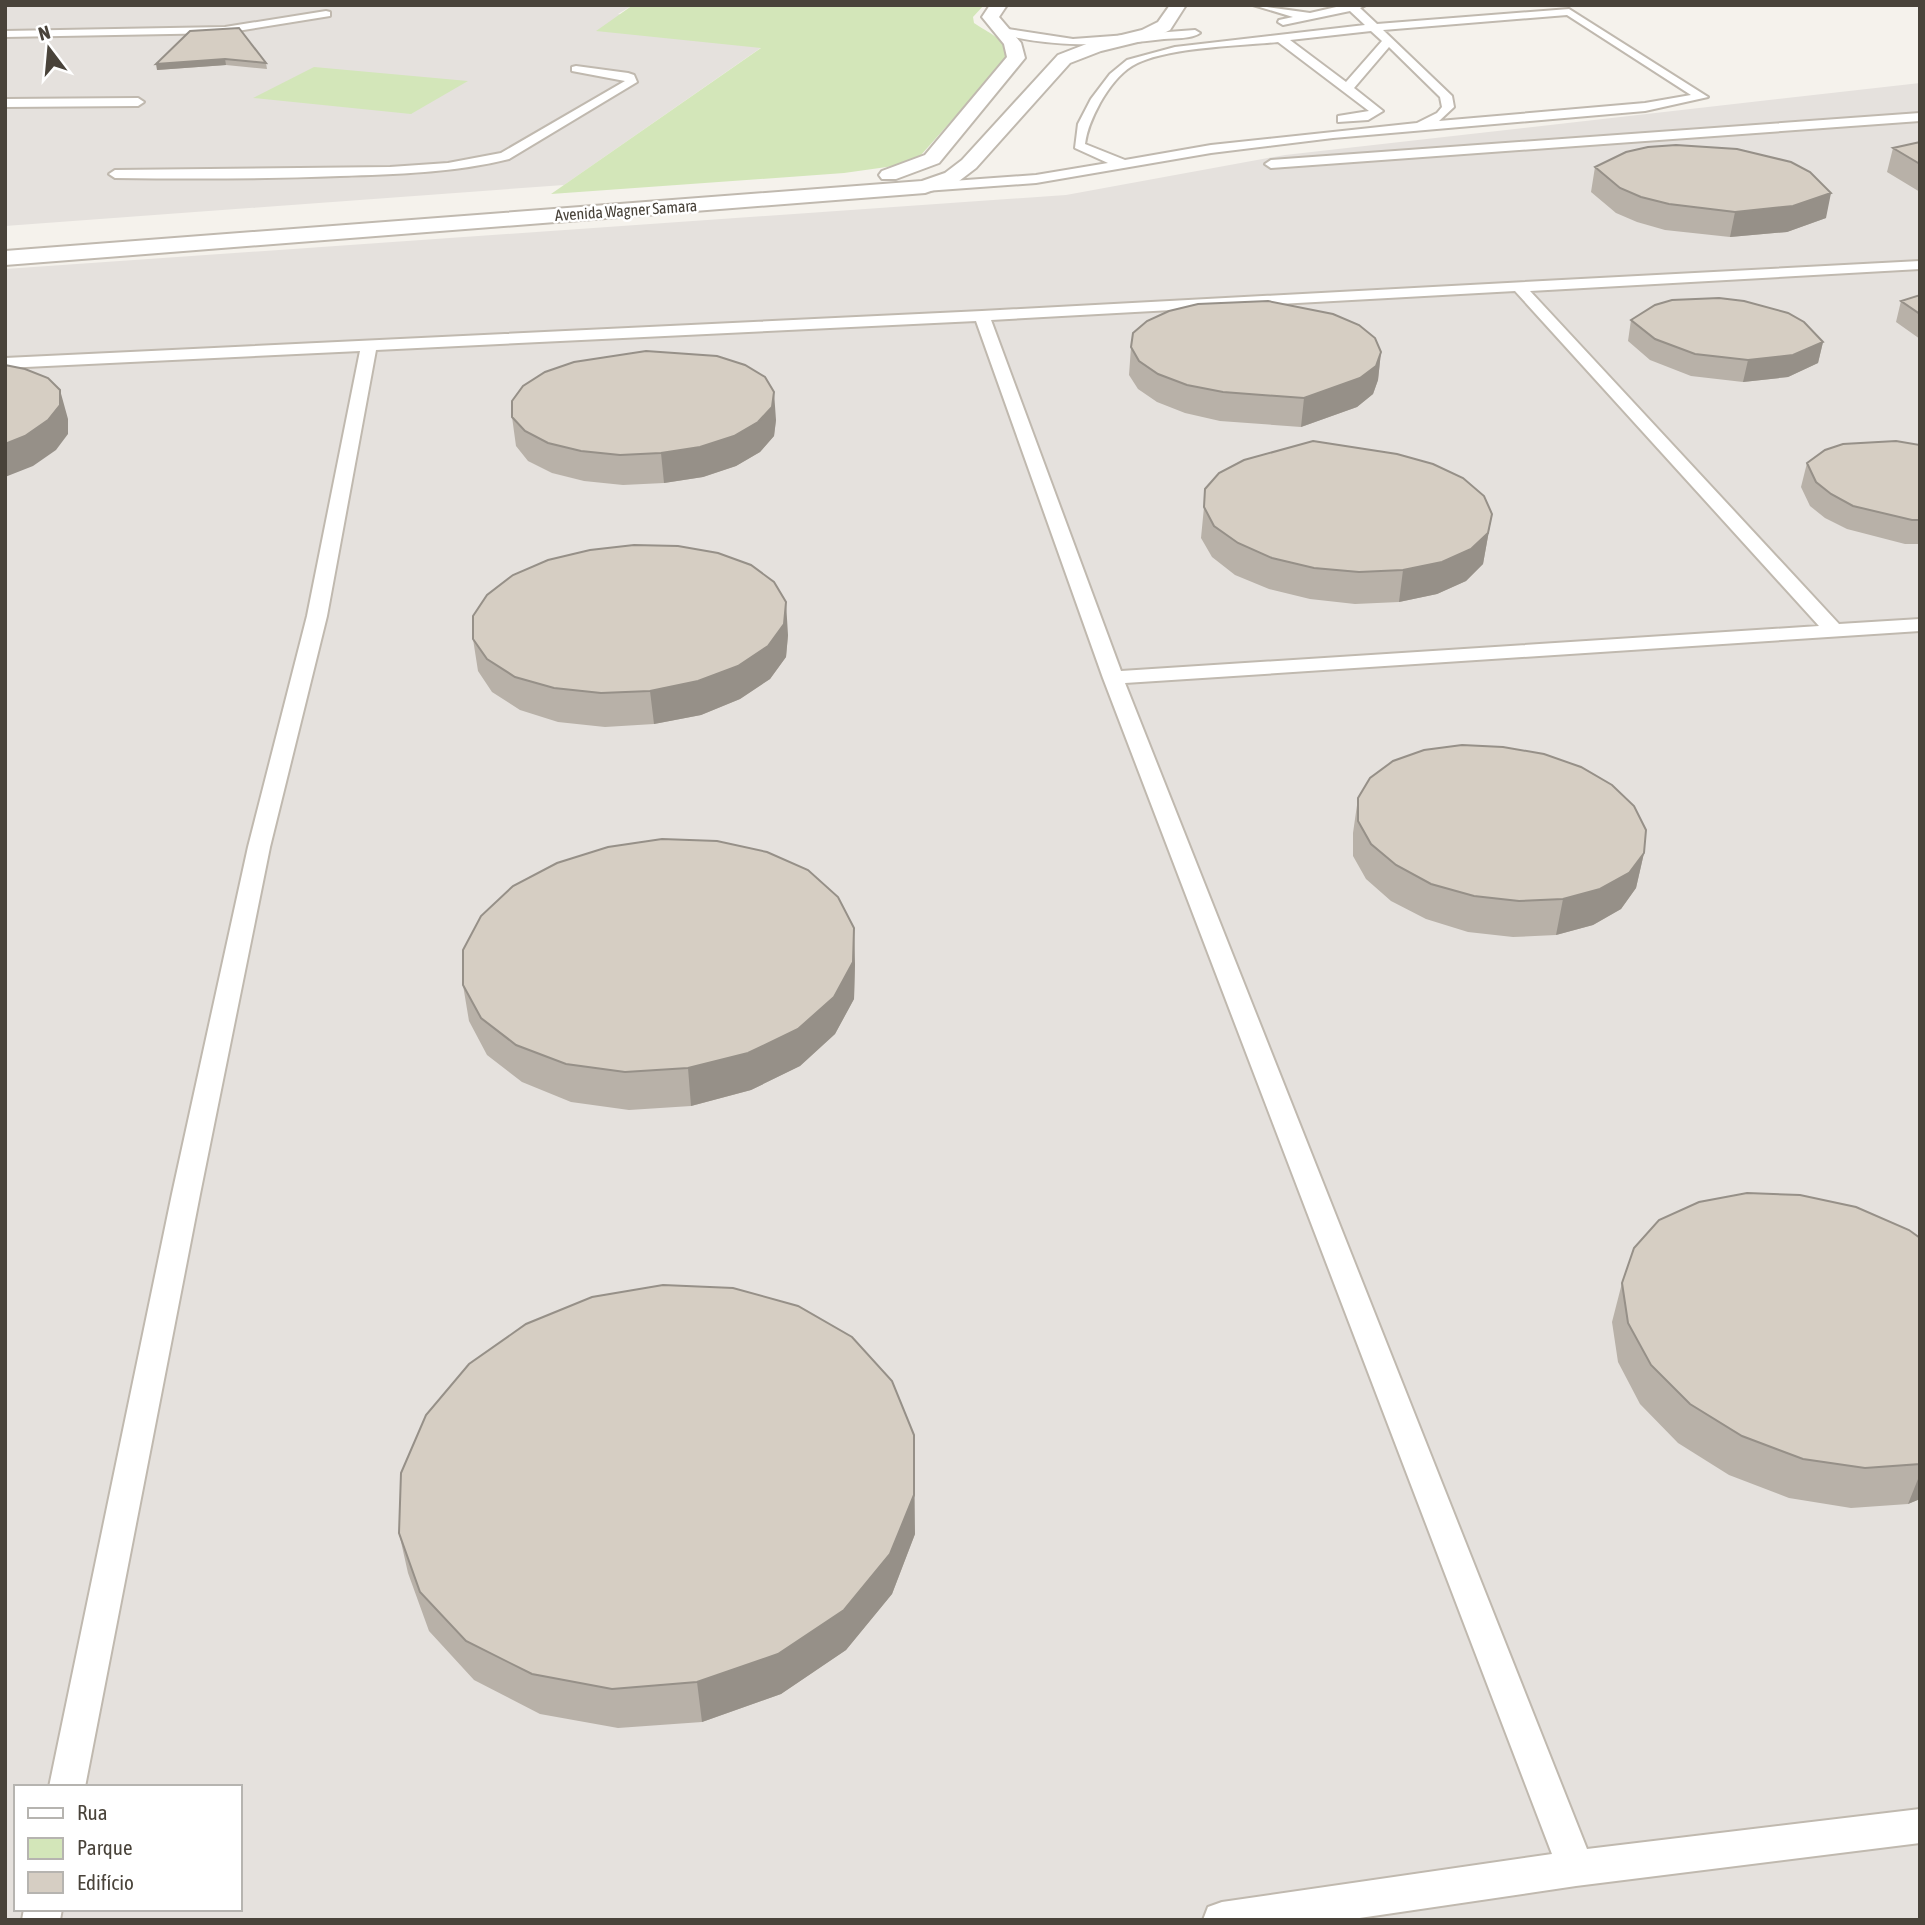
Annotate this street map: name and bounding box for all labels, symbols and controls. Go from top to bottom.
north arrow [14,14,84,84]
text: N [36,21,53,45]
street label: Avenida Wagner Samara [554,196,698,225]
legend [14,1785,242,1911]
text: Rua [77,1800,107,1824]
text: Parque [77,1835,132,1859]
text: Edifício [77,1870,134,1894]

